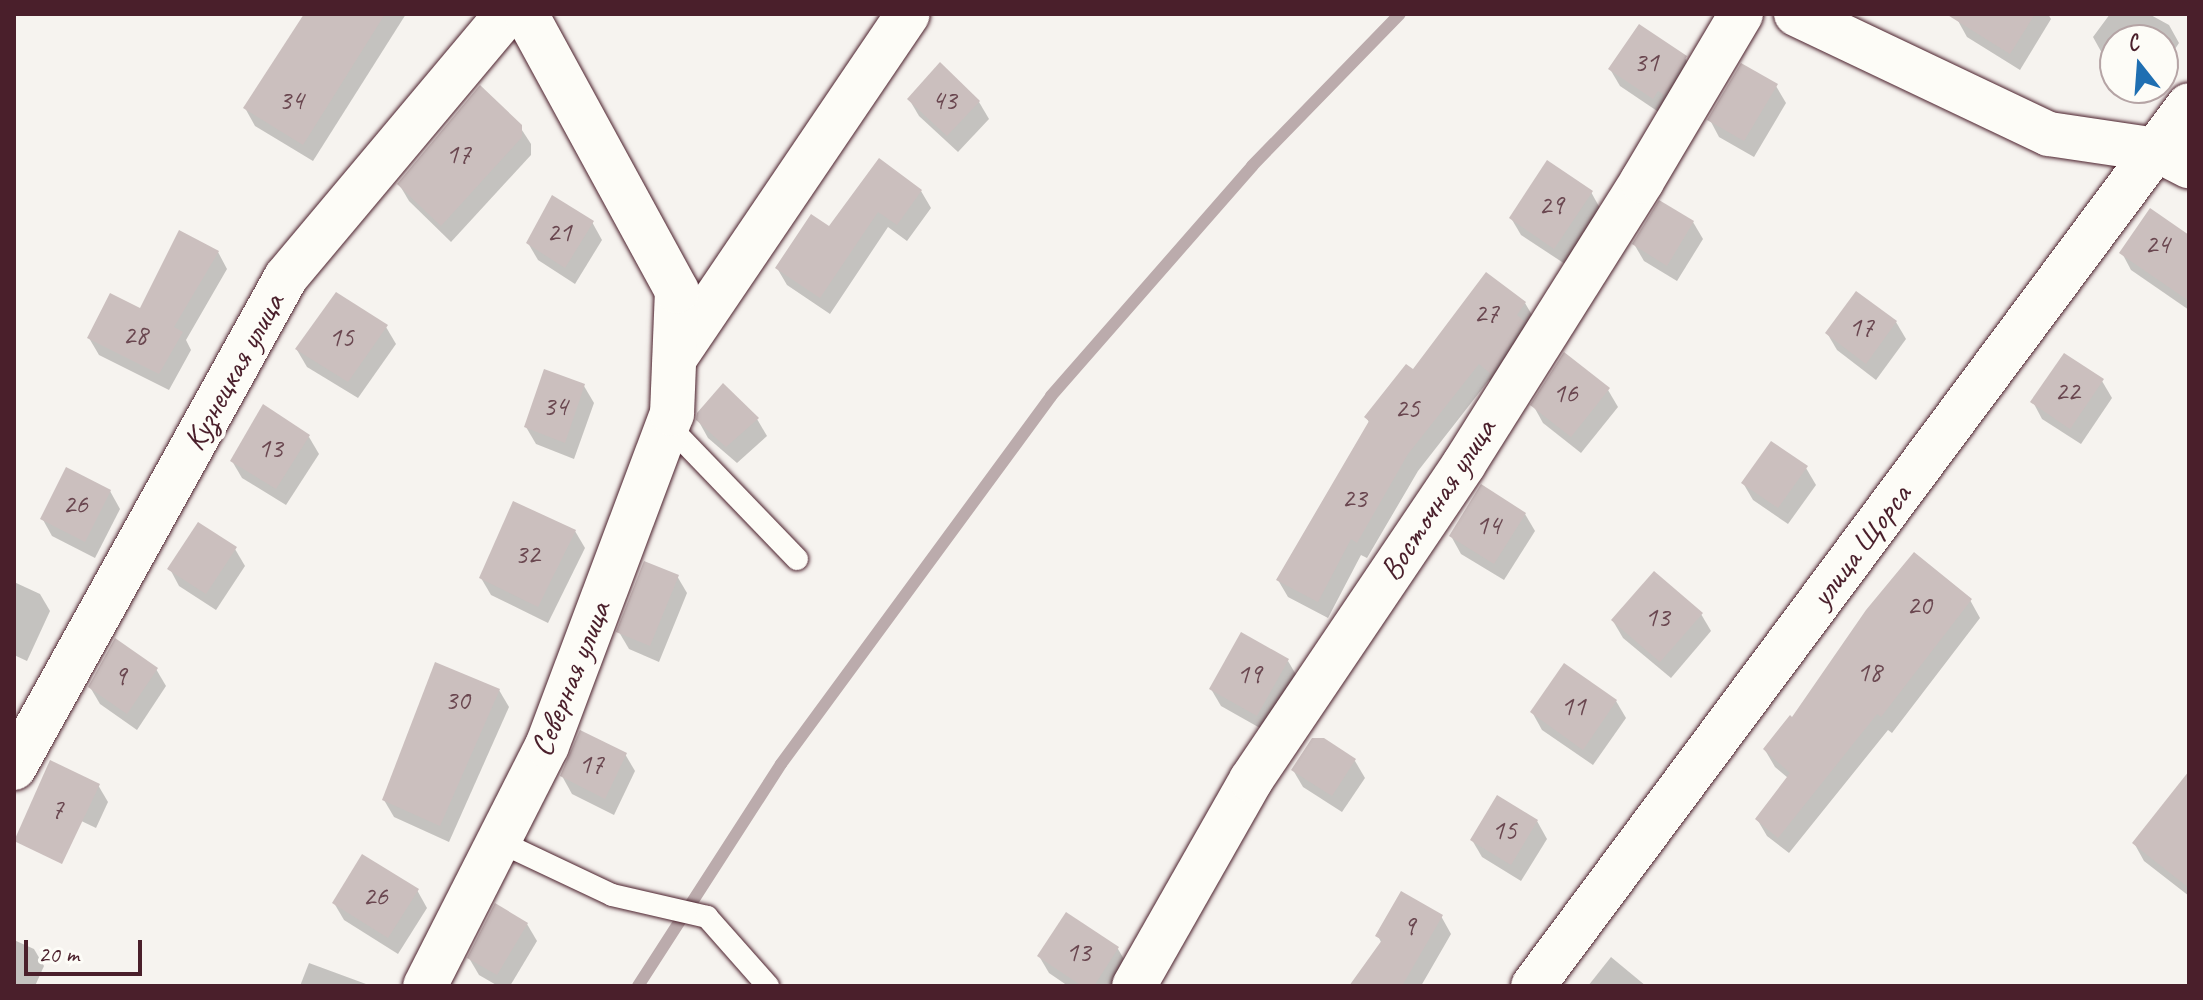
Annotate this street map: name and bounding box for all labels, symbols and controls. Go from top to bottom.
north arrow [2099,24,2179,104]
text: С [2123,28,2142,58]
house number: 31 [1633,45,1659,79]
house number: 34 [278,83,304,117]
house number: 43 [931,83,957,117]
house number: 17 [445,137,471,171]
house number: 29 [1538,188,1564,222]
house number: 21 [546,215,572,249]
house number: 24 [2144,227,2170,261]
street label: Кузнецкая улица [174,286,294,458]
house number: 27 [1473,296,1499,330]
house number: 17 [1848,310,1874,344]
house number: 28 [122,318,148,352]
house number: 15 [328,320,354,354]
house number: 22 [2054,374,2080,408]
house number: 16 [1552,376,1578,410]
house number: 34 [542,389,568,423]
house number: 25 [1394,391,1420,425]
street label: Восточная улица [1371,411,1505,589]
house number: 13 [257,431,283,465]
street label: улица Щорса [1802,477,1920,615]
house number: 23 [1341,481,1367,515]
house number: 26 [62,487,88,521]
house number: 14 [1475,508,1501,542]
house number: 32 [514,537,540,571]
house number: 20 [1906,588,1932,622]
street label: Северная улица [522,595,620,763]
house number: 13 [1644,600,1670,634]
house number: 18 [1856,655,1882,689]
house number: 19 [1236,657,1262,691]
house number: 9 [114,659,126,693]
house number: 30 [444,683,470,717]
house number: 11 [1560,689,1586,723]
house number: 17 [578,747,604,781]
house number: 7 [51,792,63,826]
house number: 15 [1491,813,1517,847]
house number: 26 [362,879,388,913]
house number: 9 [1403,909,1415,943]
scale bar [28,924,146,974]
house number: 13 [1065,935,1091,969]
text: 20 m [38,939,79,969]

